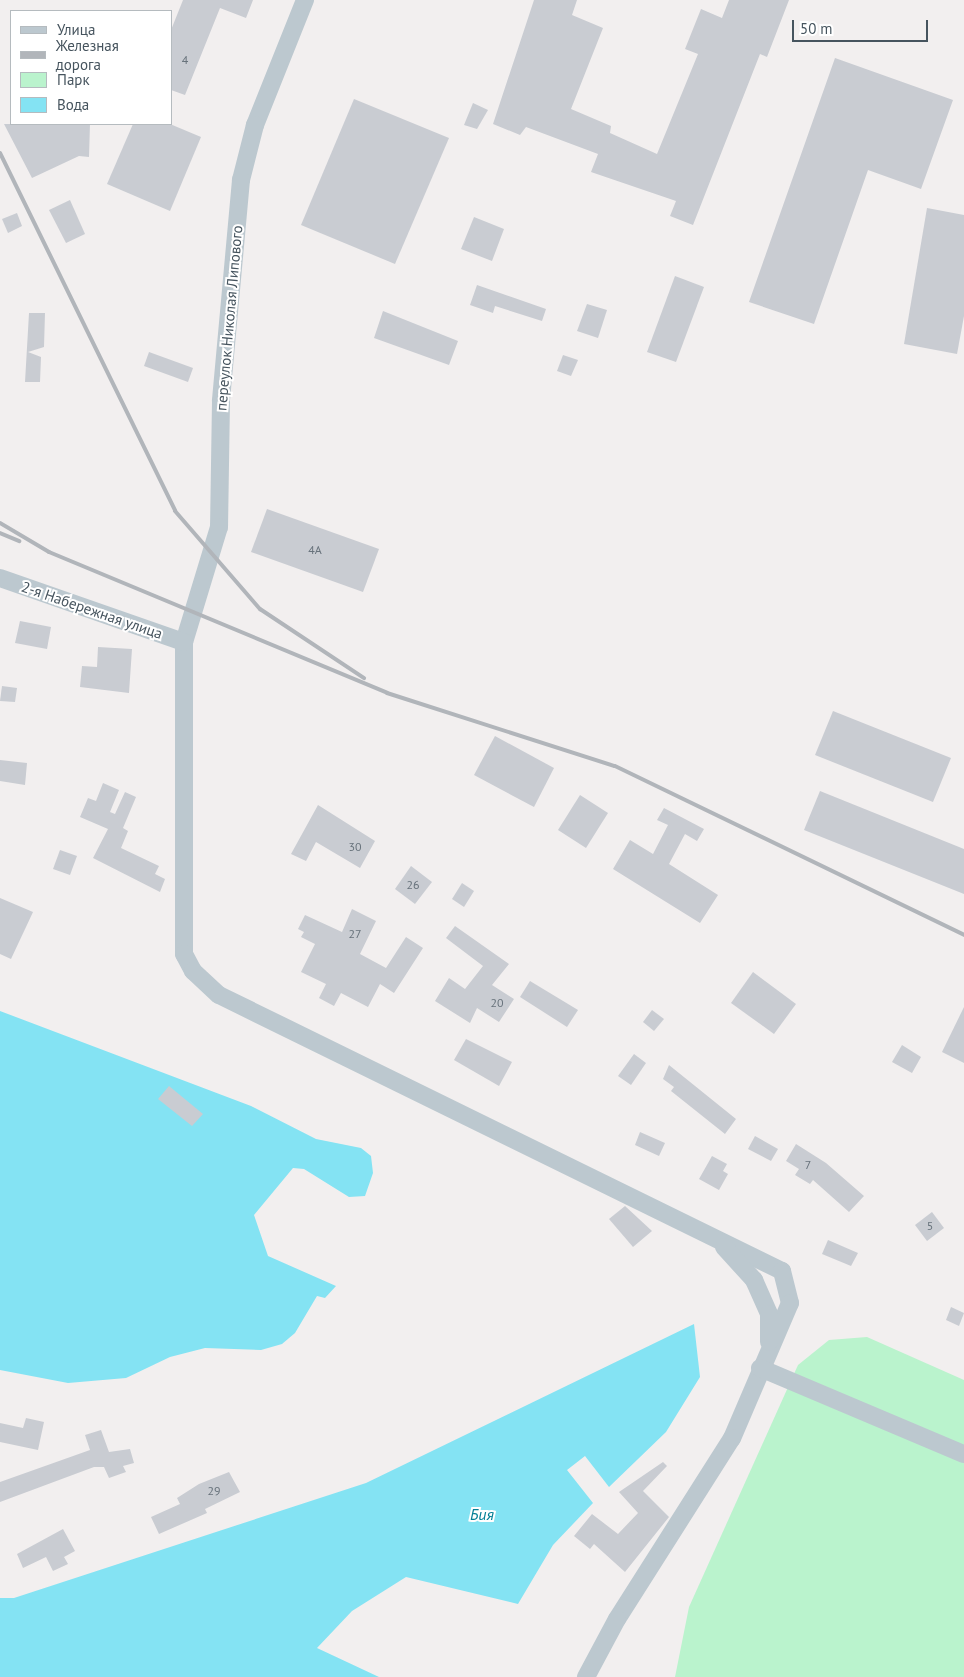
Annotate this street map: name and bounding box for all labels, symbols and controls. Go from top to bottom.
legend [10,10,172,125]
scale bar [794,10,930,42]
text: 50 m [800,19,833,38]
text: Улица [57,20,95,39]
text: Железная дорога [56,36,119,74]
house number: 4 [182,53,188,67]
text: Парк [57,70,90,89]
text: Вода [57,95,89,114]
street label: переулок Николая Липового [212,224,246,412]
house number: 4А [308,543,322,557]
street label: 2-я Набережная улица [19,577,165,643]
house number: 30 [348,840,362,854]
house number: 26 [406,878,420,892]
house number: 27 [348,927,362,941]
house number: 20 [490,996,504,1010]
house number: 7 [805,1158,811,1172]
house number: 5 [927,1219,933,1233]
house number: 29 [207,1484,221,1498]
water label: Бия [470,1504,494,1524]

